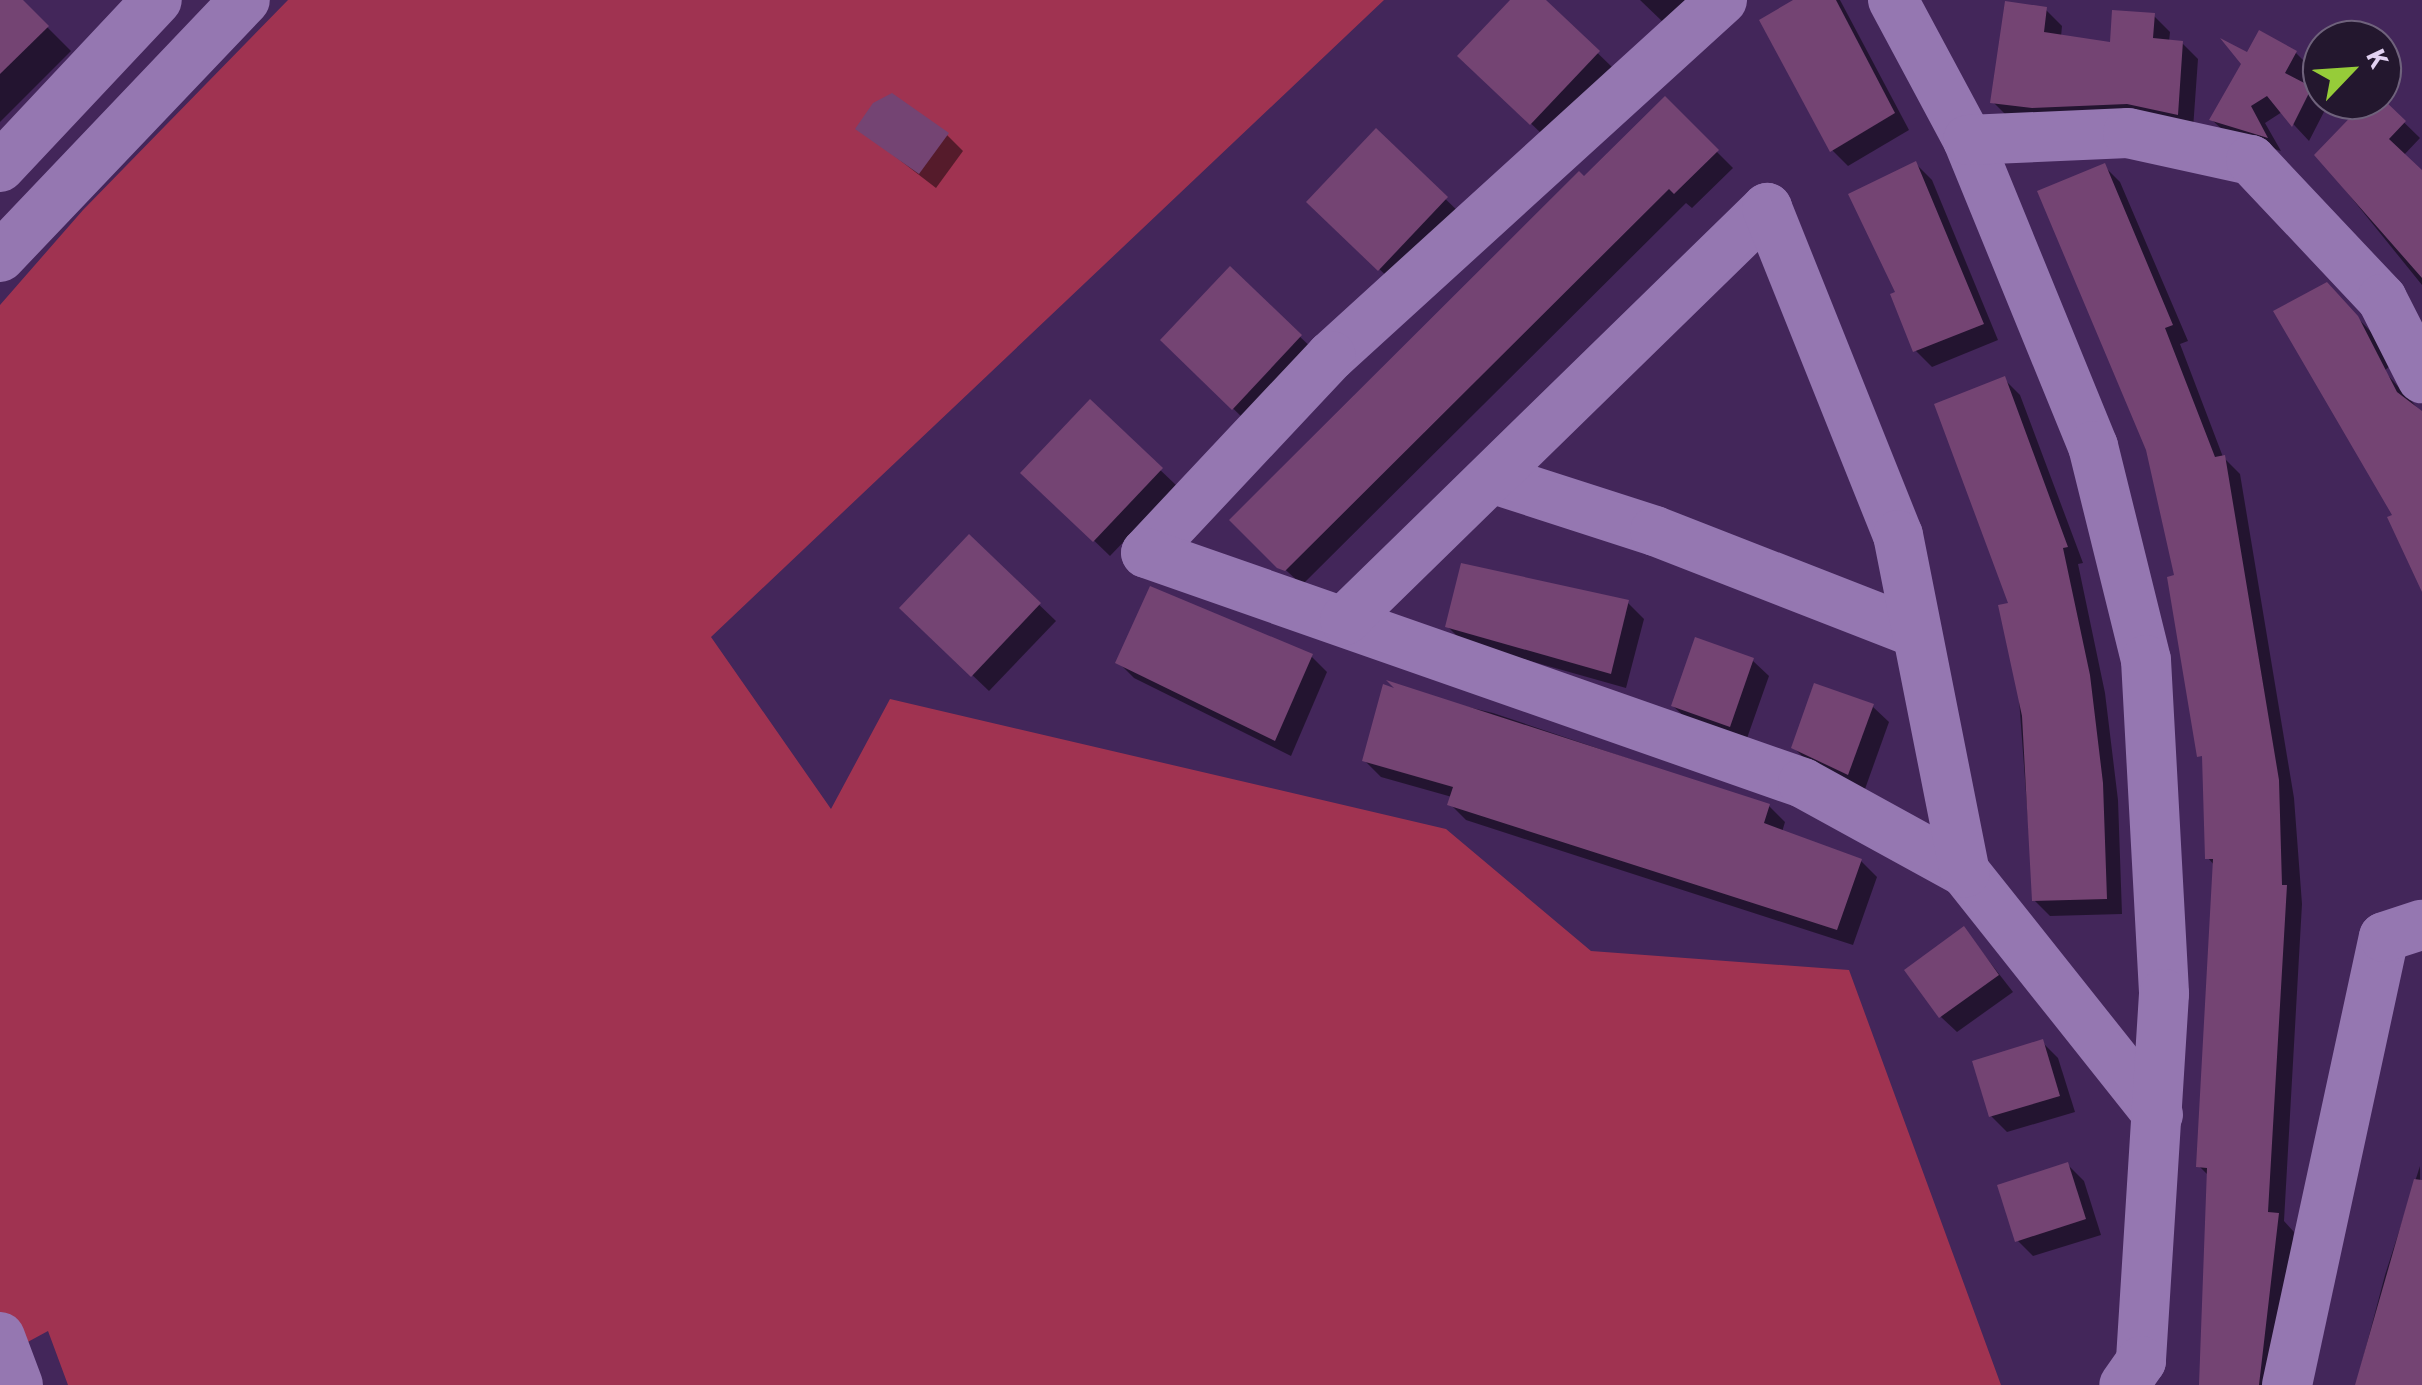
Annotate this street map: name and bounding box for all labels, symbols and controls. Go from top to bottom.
north arrow [2302,20,2402,120]
text: K [2356,42,2399,74]

